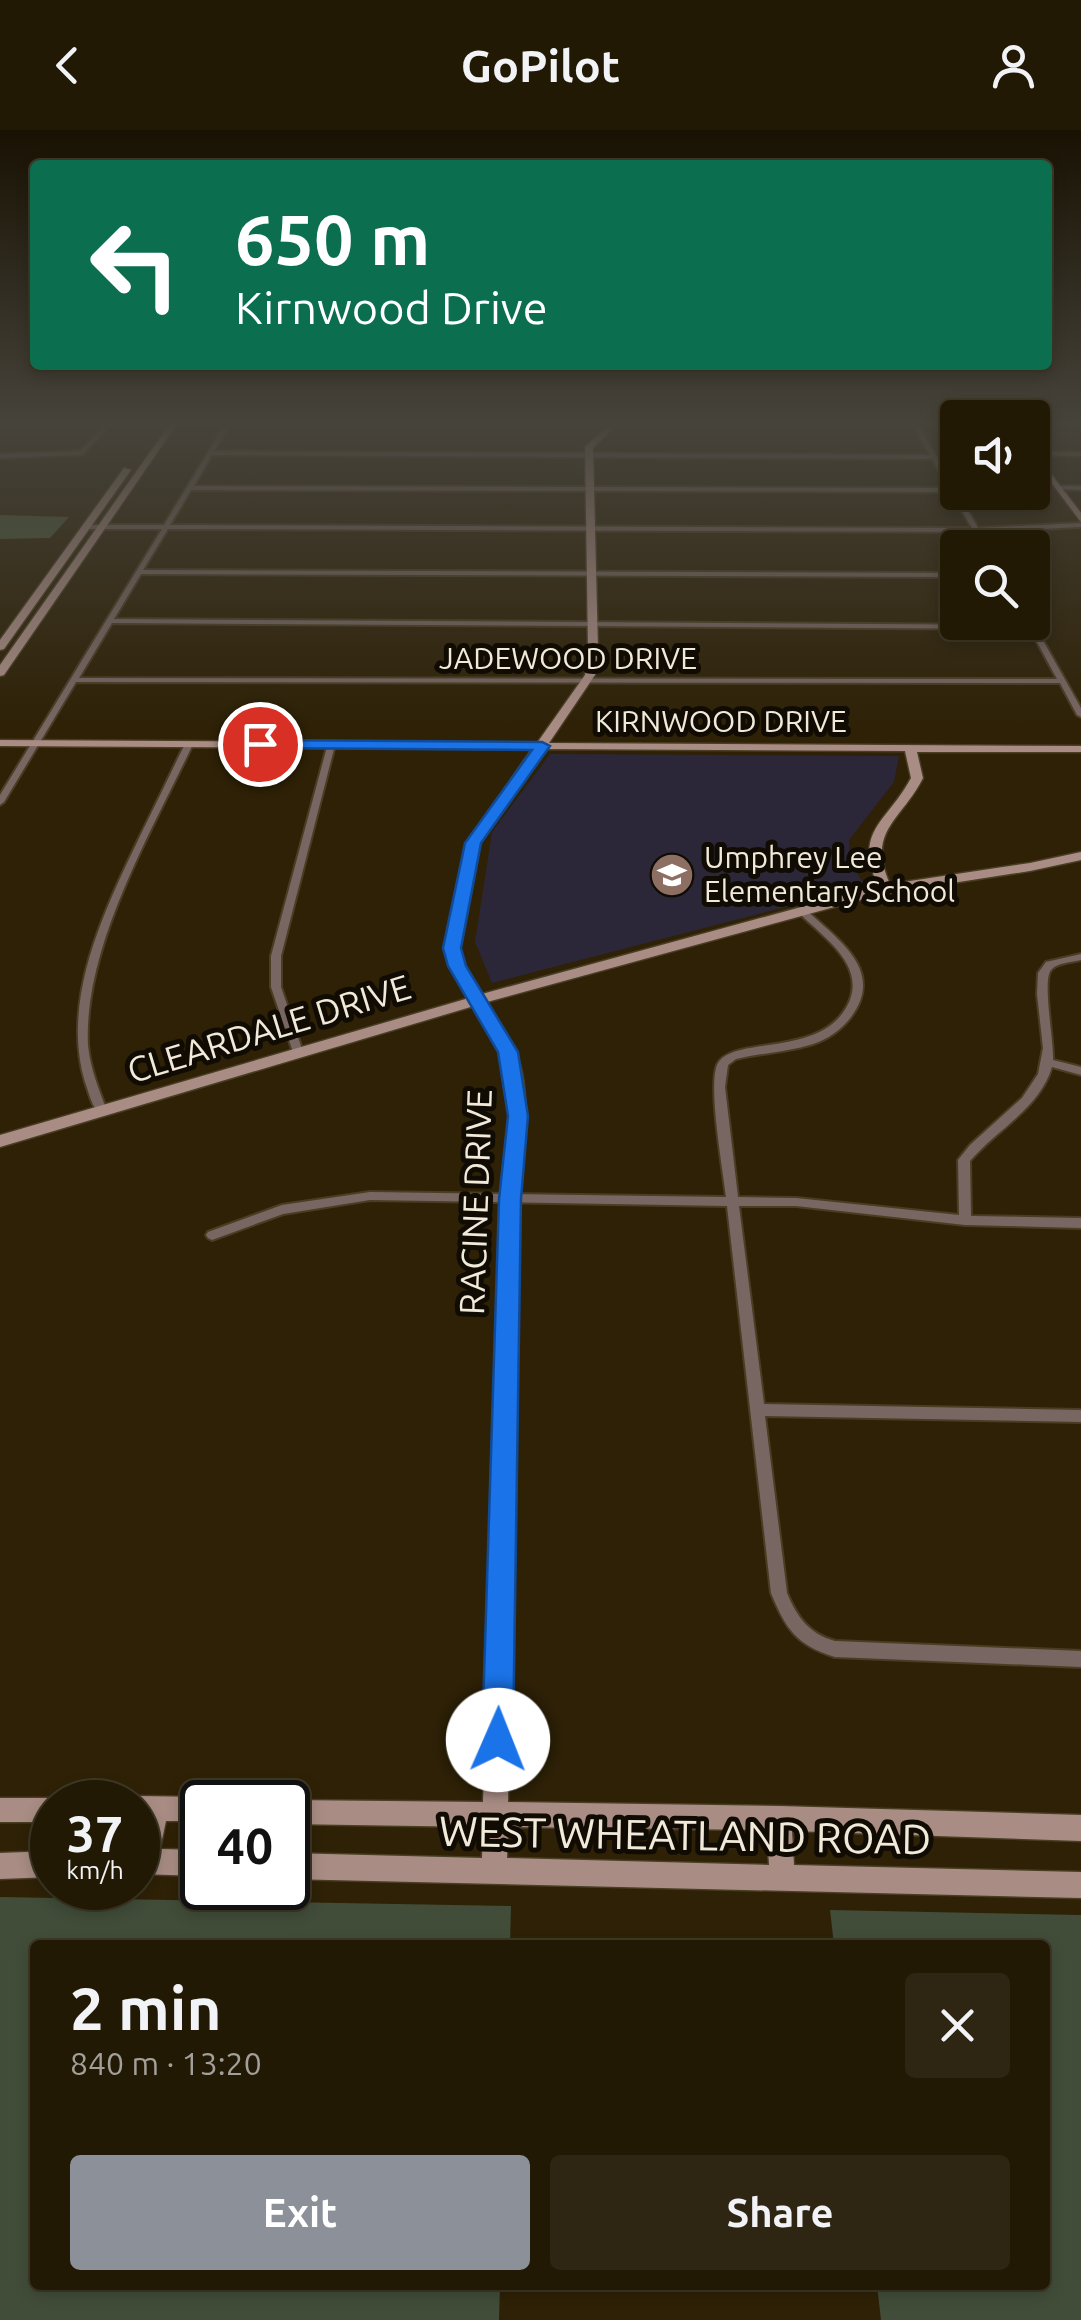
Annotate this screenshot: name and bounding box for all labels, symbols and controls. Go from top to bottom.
icon: back [40,38,95,93]
icon: person [986,38,1041,93]
text: GoPilot [461,40,620,91]
icon: left [70,200,200,330]
text: 650 m [235,200,430,278]
text: Kirnwood Drive [235,282,547,333]
map controls [940,400,1050,640]
button: sound [940,400,1050,510]
button: search [940,530,1050,640]
street label: JADEWOOD DRIVE [439,641,697,675]
pin [218,702,303,787]
street label: KIRNWOOD DRIVE [595,704,847,738]
icon: arrive [233,717,288,772]
place label: Umphrey Lee Elementary School [704,840,955,908]
school or university icon: Umphrey Lee Elementary School [649,852,695,898]
street label: CLEARDALE DRIVE [122,966,415,1090]
street label: RACINE DRIVE [451,1089,499,1315]
position arrow [446,1688,550,1792]
speed limit sign: 40 [180,1780,310,1910]
text: 37 [67,1805,123,1861]
street label: WEST WHEATLAND ROAD [439,1807,932,1862]
text: km/h [66,1856,124,1884]
button: close [905,1973,1010,2078]
text: 2 min [70,1974,222,2041]
text: 840 m · 13:20 [70,2045,262,2081]
button: Exit [70,2155,530,2270]
button: Share [550,2155,1010,2270]

